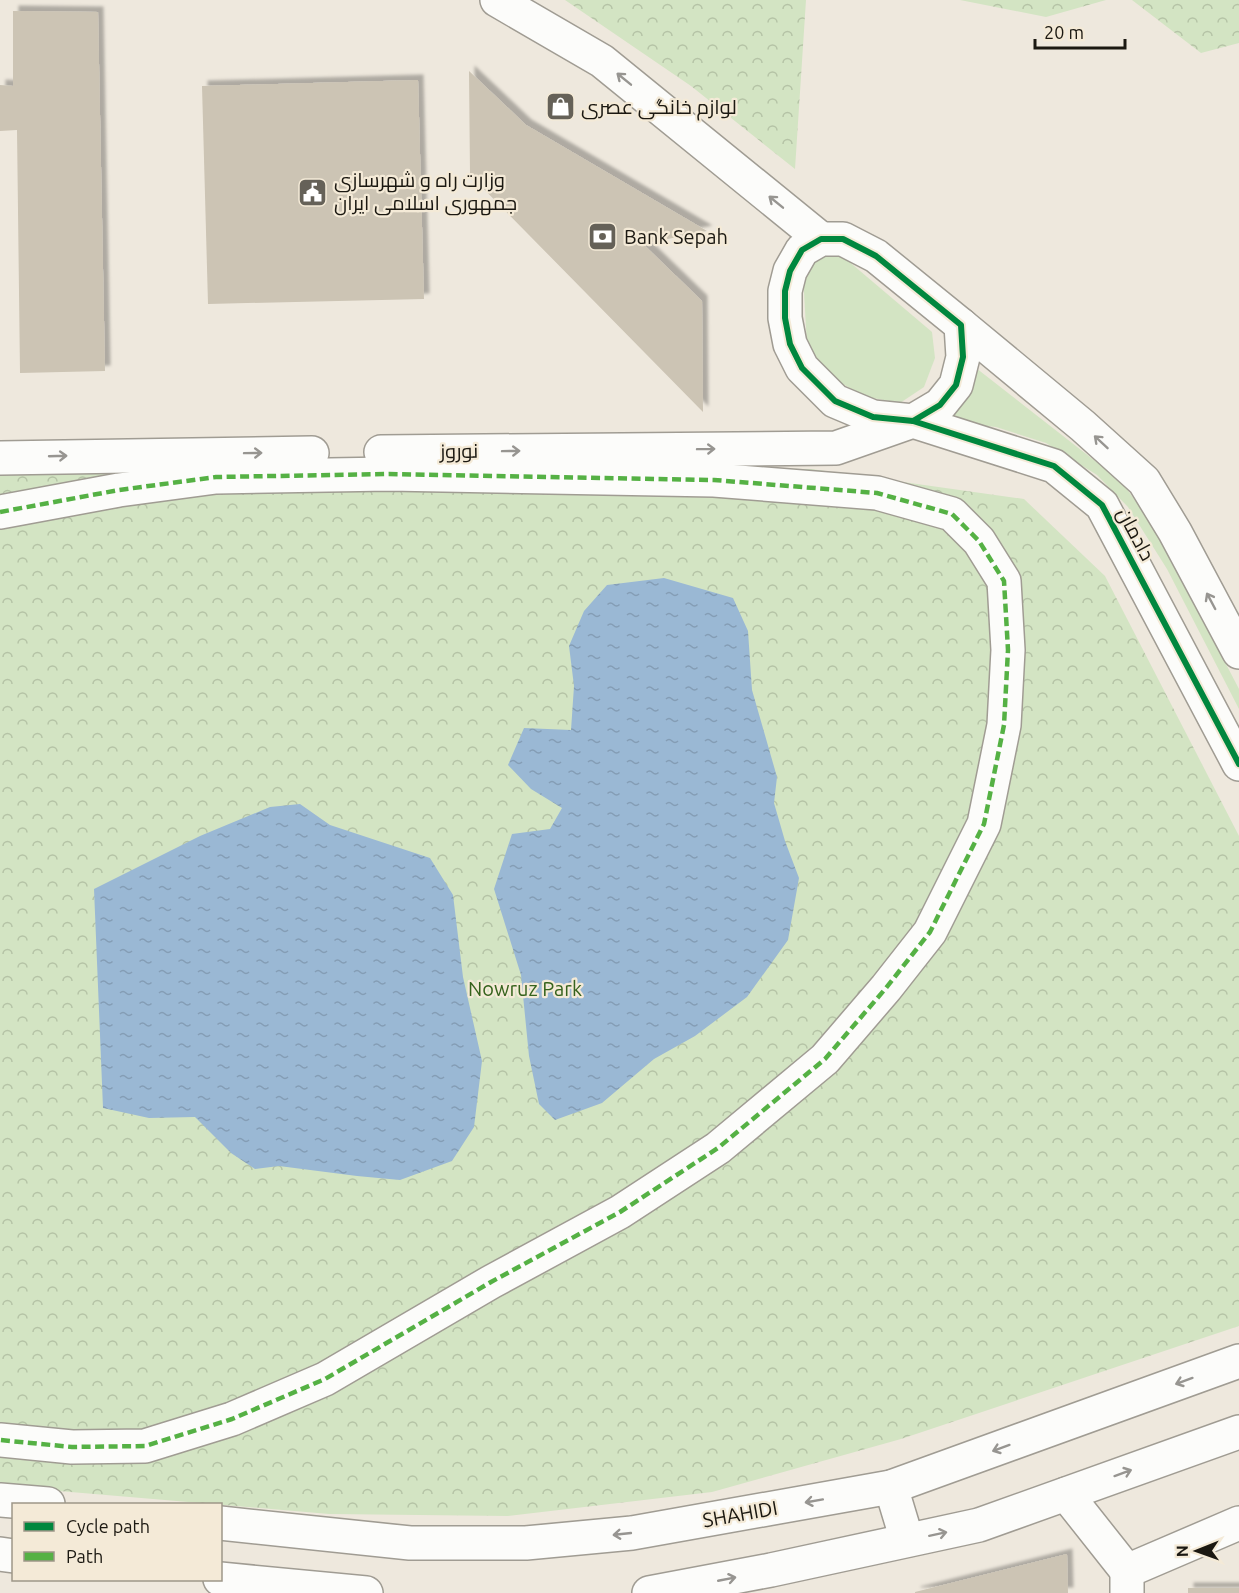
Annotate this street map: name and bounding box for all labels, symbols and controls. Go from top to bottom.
scale bar [1035,12,1125,50]
text: 20 m [1044,22,1084,42]
one-way arrow [616,73,632,86]
shop icon: لوازم خانگی عصری [544,91,576,123]
place label: لوازم خانگی عصری [581,95,737,121]
place label: وزارت راه و شهرسازی جمهوری اسلامی ایران [334,168,517,216]
public building icon: وزارت راه و شهرسازی جمهوری اسلامی ایران [297,176,329,208]
one-way arrow [768,196,784,209]
bank icon: Bank Sepah [587,221,619,253]
place label: Bank Sepah [624,225,728,248]
one-way arrow [1094,435,1109,449]
street label: نوروز [439,439,478,463]
one-way arrow [696,443,716,455]
one-way arrow [501,445,521,457]
one-way arrow [243,447,263,459]
one-way arrow [48,451,68,462]
street label: دادمان [1111,503,1160,565]
one-way arrow [1205,592,1216,610]
park label: Nowruz Park [468,977,582,1000]
one-way arrow [1175,1377,1194,1388]
one-way arrow [992,1443,1011,1454]
one-way arrow [1114,1467,1132,1478]
street label: SHAHIDI [701,1496,779,1531]
one-way arrow [804,1496,824,1507]
legend [12,1503,222,1581]
text: Cycle path [66,1516,150,1536]
north arrow [1167,1521,1227,1581]
one-way arrow [929,1527,948,1539]
one-way arrow [612,1529,632,1540]
text: N [1173,1545,1191,1557]
text: Path [66,1546,103,1566]
one-way arrow [717,1573,736,1584]

